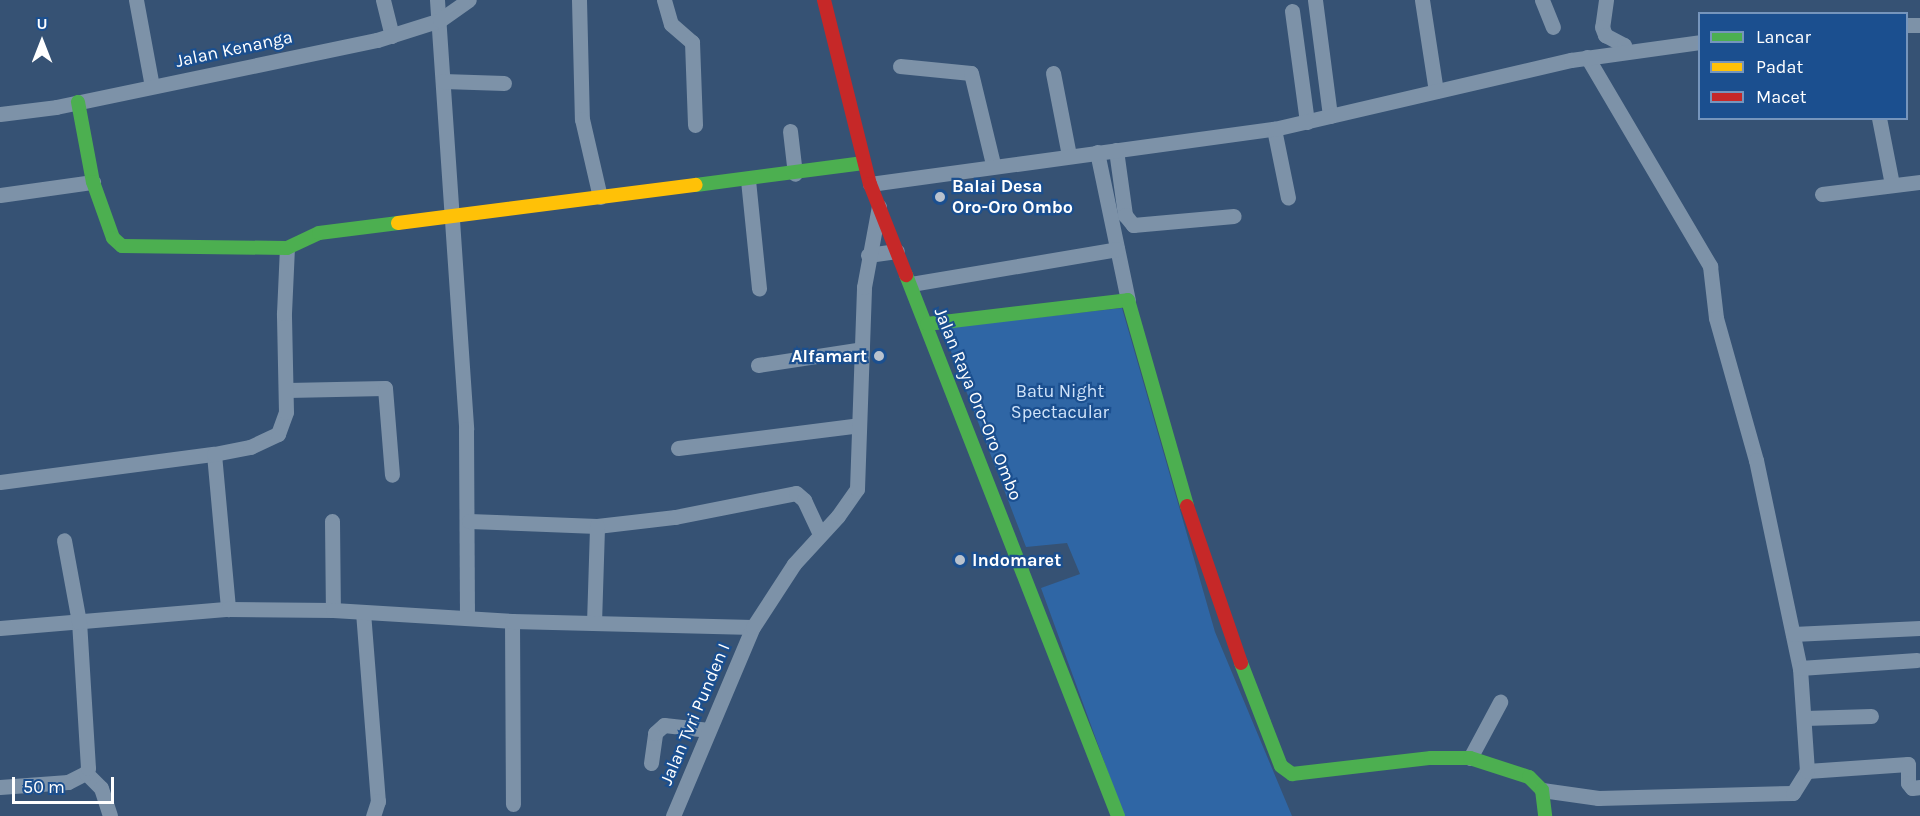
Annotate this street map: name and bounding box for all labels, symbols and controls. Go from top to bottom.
north arrow [12,12,72,72]
legend [1698,12,1908,120]
text: U [36,14,48,33]
street label: Jalan Kenanga [173,26,295,72]
text: Lancar [1756,26,1811,48]
text: Padat [1756,56,1803,78]
text: Macet [1756,86,1806,108]
place label: Balai Desa Oro-Oro Ombo [952,176,1073,219]
marker: Balai Desa Oro-Oro Ombo [933,190,947,204]
street label: Jalan Raya Oro-Oro Ombo [929,304,1027,504]
place label: Alfamart [791,345,867,367]
marker: Alfamart [872,349,886,363]
park label: Batu Night Spectacular [1011,381,1109,424]
place label: Indomaret [972,549,1061,571]
marker: Indomaret [953,553,967,567]
street label: Jalan Tvri Punden I [655,640,735,788]
scale bar [15,765,117,803]
text: 50 m [23,776,65,798]

